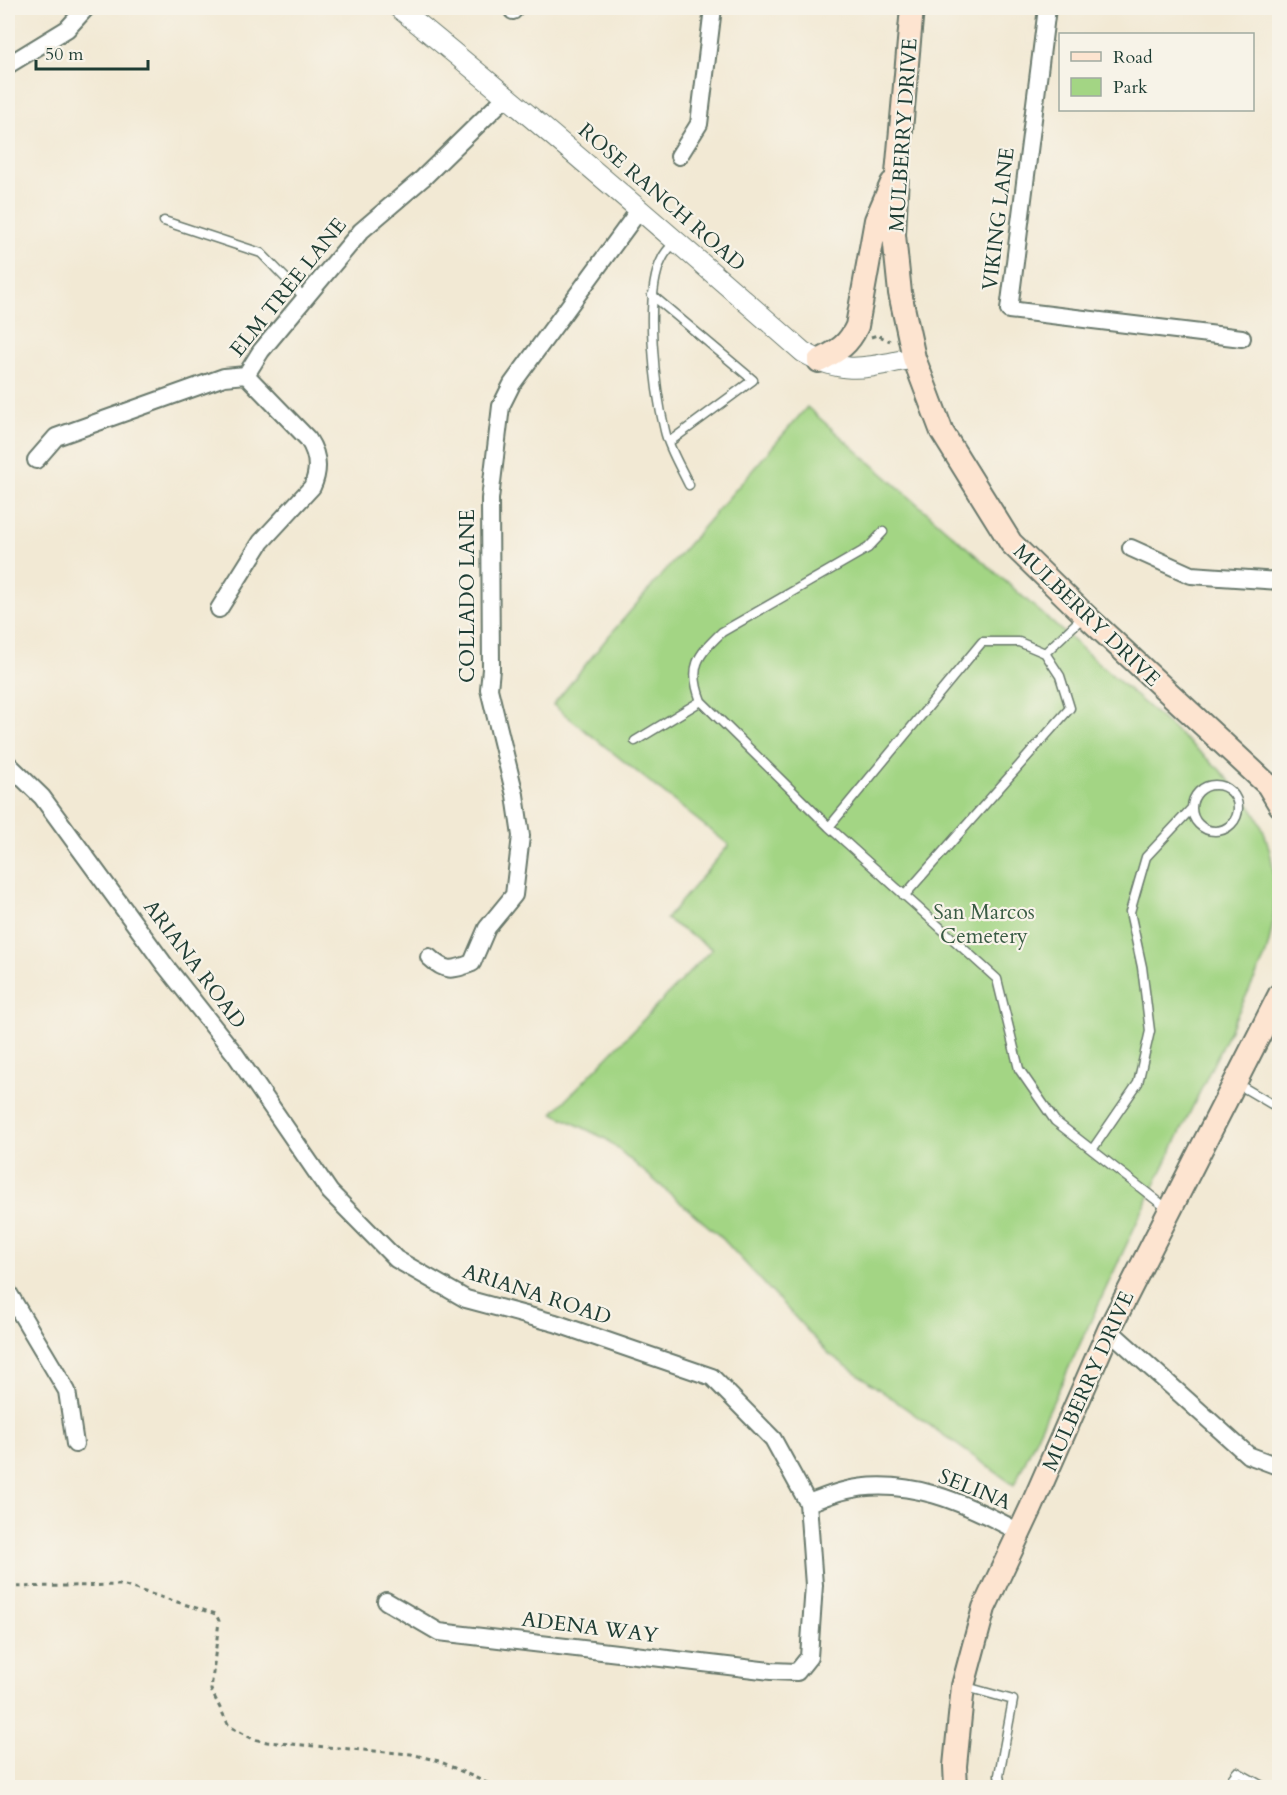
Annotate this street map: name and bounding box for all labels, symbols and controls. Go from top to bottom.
scale bar [36,33,148,71]
legend [1059,33,1254,111]
street label: MULBERRY DRIVE [882,37,925,233]
text: 50 m [45,42,84,67]
text: Road [1113,45,1153,70]
text: Park [1113,75,1148,100]
street label: ROSE RANCH ROAD [572,117,752,278]
street label: VIKING LANE [975,146,1022,292]
street label: ELM TREE LANE [223,212,354,363]
street label: COLLADO LANE [453,509,482,683]
street label: MULBERRY DRIVE [1007,537,1167,693]
street label: ARIANA ROAD [136,894,253,1035]
park label: San Marcos Cemetery [933,898,1035,951]
street label: ARIANA ROAD [459,1257,615,1332]
street label: MULBERRY DRIVE [1036,1286,1141,1476]
street label: SELINA [934,1462,1016,1517]
street label: ADENA WAY [520,1605,660,1650]

